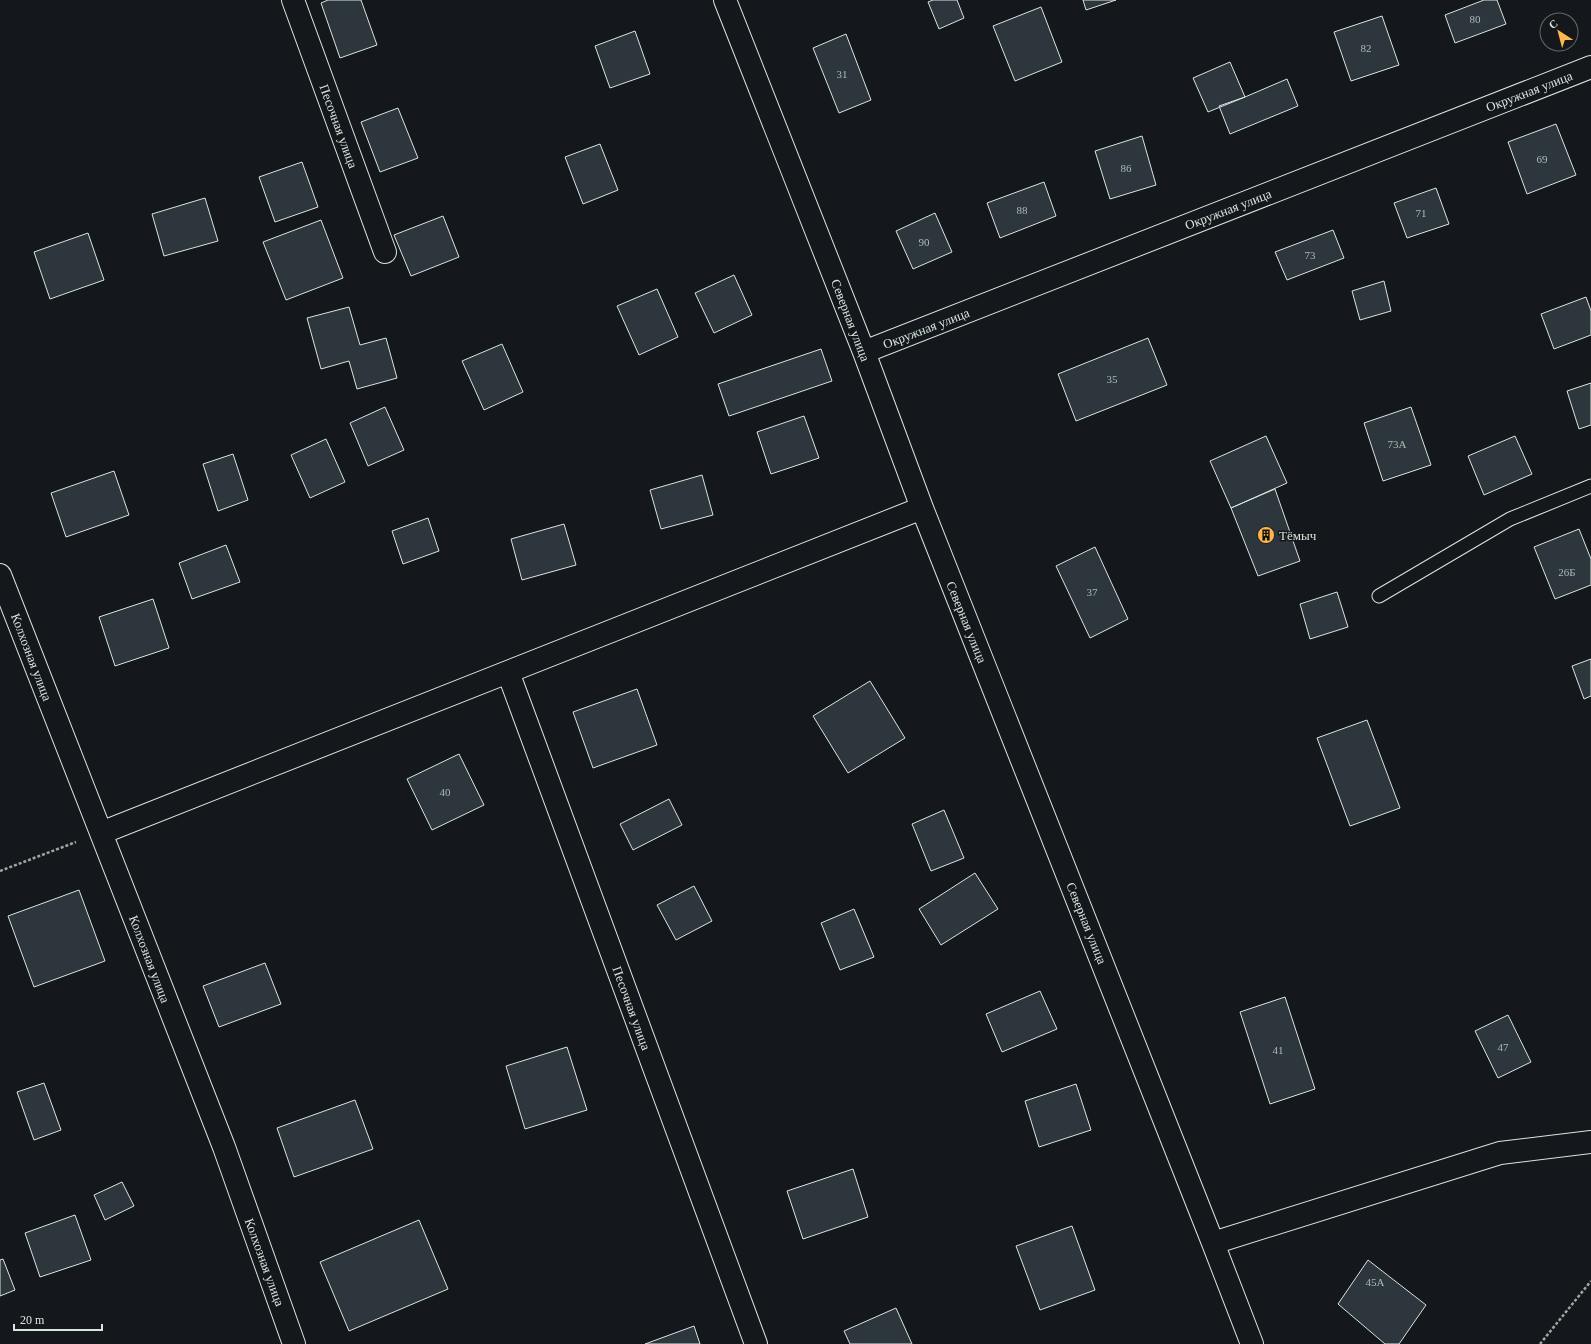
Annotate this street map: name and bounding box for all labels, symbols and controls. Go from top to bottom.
north arrow [1539,12,1579,52]
house number: 80 [1470,13,1481,25]
text: С [1546,17,1560,31]
house number: 82 [1361,42,1372,54]
house number: 31 [837,68,848,80]
street label: Окружная улица [1484,68,1575,115]
street label: Песочная улица [316,82,361,170]
house number: 69 [1537,153,1548,165]
house number: 86 [1121,162,1132,174]
street label: Окружная улица [1183,186,1274,233]
house number: 88 [1017,204,1028,216]
house number: 71 [1416,207,1427,219]
house number: 90 [919,236,930,248]
house number: 73 [1305,249,1316,261]
street label: Северная улица [828,277,873,364]
street label: Окружная улица [881,305,972,352]
house number: 35 [1107,373,1118,385]
house number: 73А [1388,438,1407,450]
building icon: Тёмыч [1256,525,1276,545]
place label: Тёмыч [1279,528,1317,543]
house number: 26Б [1558,566,1576,578]
street label: Северная улица [943,579,990,666]
house number: 37 [1087,586,1098,598]
street label: Колхозная улица [8,611,55,703]
house number: 40 [440,786,451,798]
street label: Северная улица [1063,880,1110,967]
street label: Колхозная улица [126,913,173,1005]
street label: Песочная улица [609,964,654,1052]
house number: 47 [1498,1041,1509,1053]
house number: 41 [1273,1044,1284,1056]
street label: Колхозная улица [242,1216,287,1308]
house number: 45А [1366,1276,1385,1288]
scale bar [14,1306,102,1332]
text: 20 m [20,1313,45,1327]

